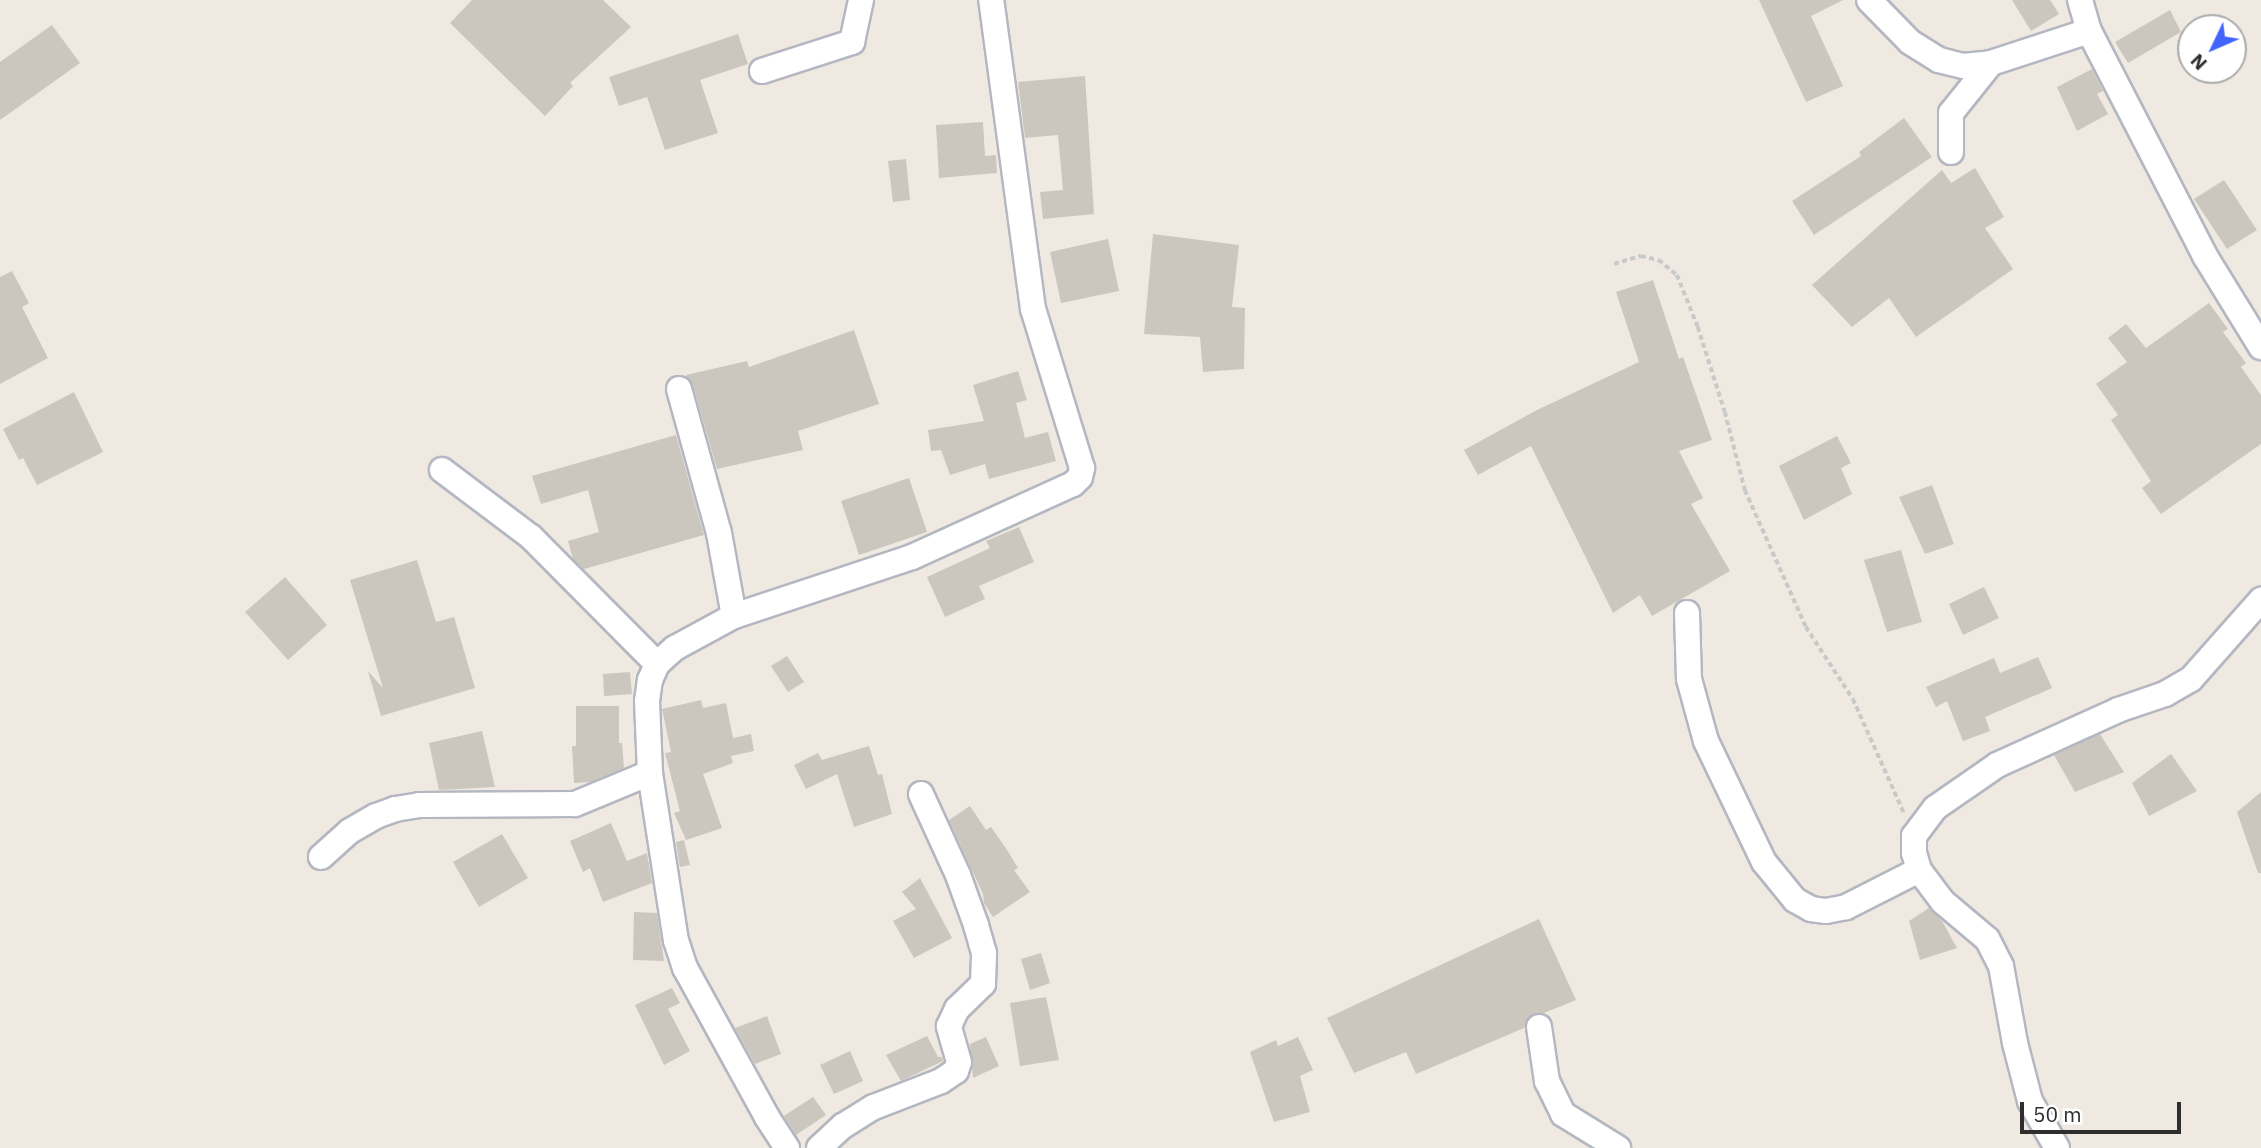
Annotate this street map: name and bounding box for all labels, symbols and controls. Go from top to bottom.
north arrow [2177,14,2247,84]
text: N [2185,49,2212,75]
scale bar [2023,1088,2184,1132]
text: 50 m [2033,1100,2082,1128]

